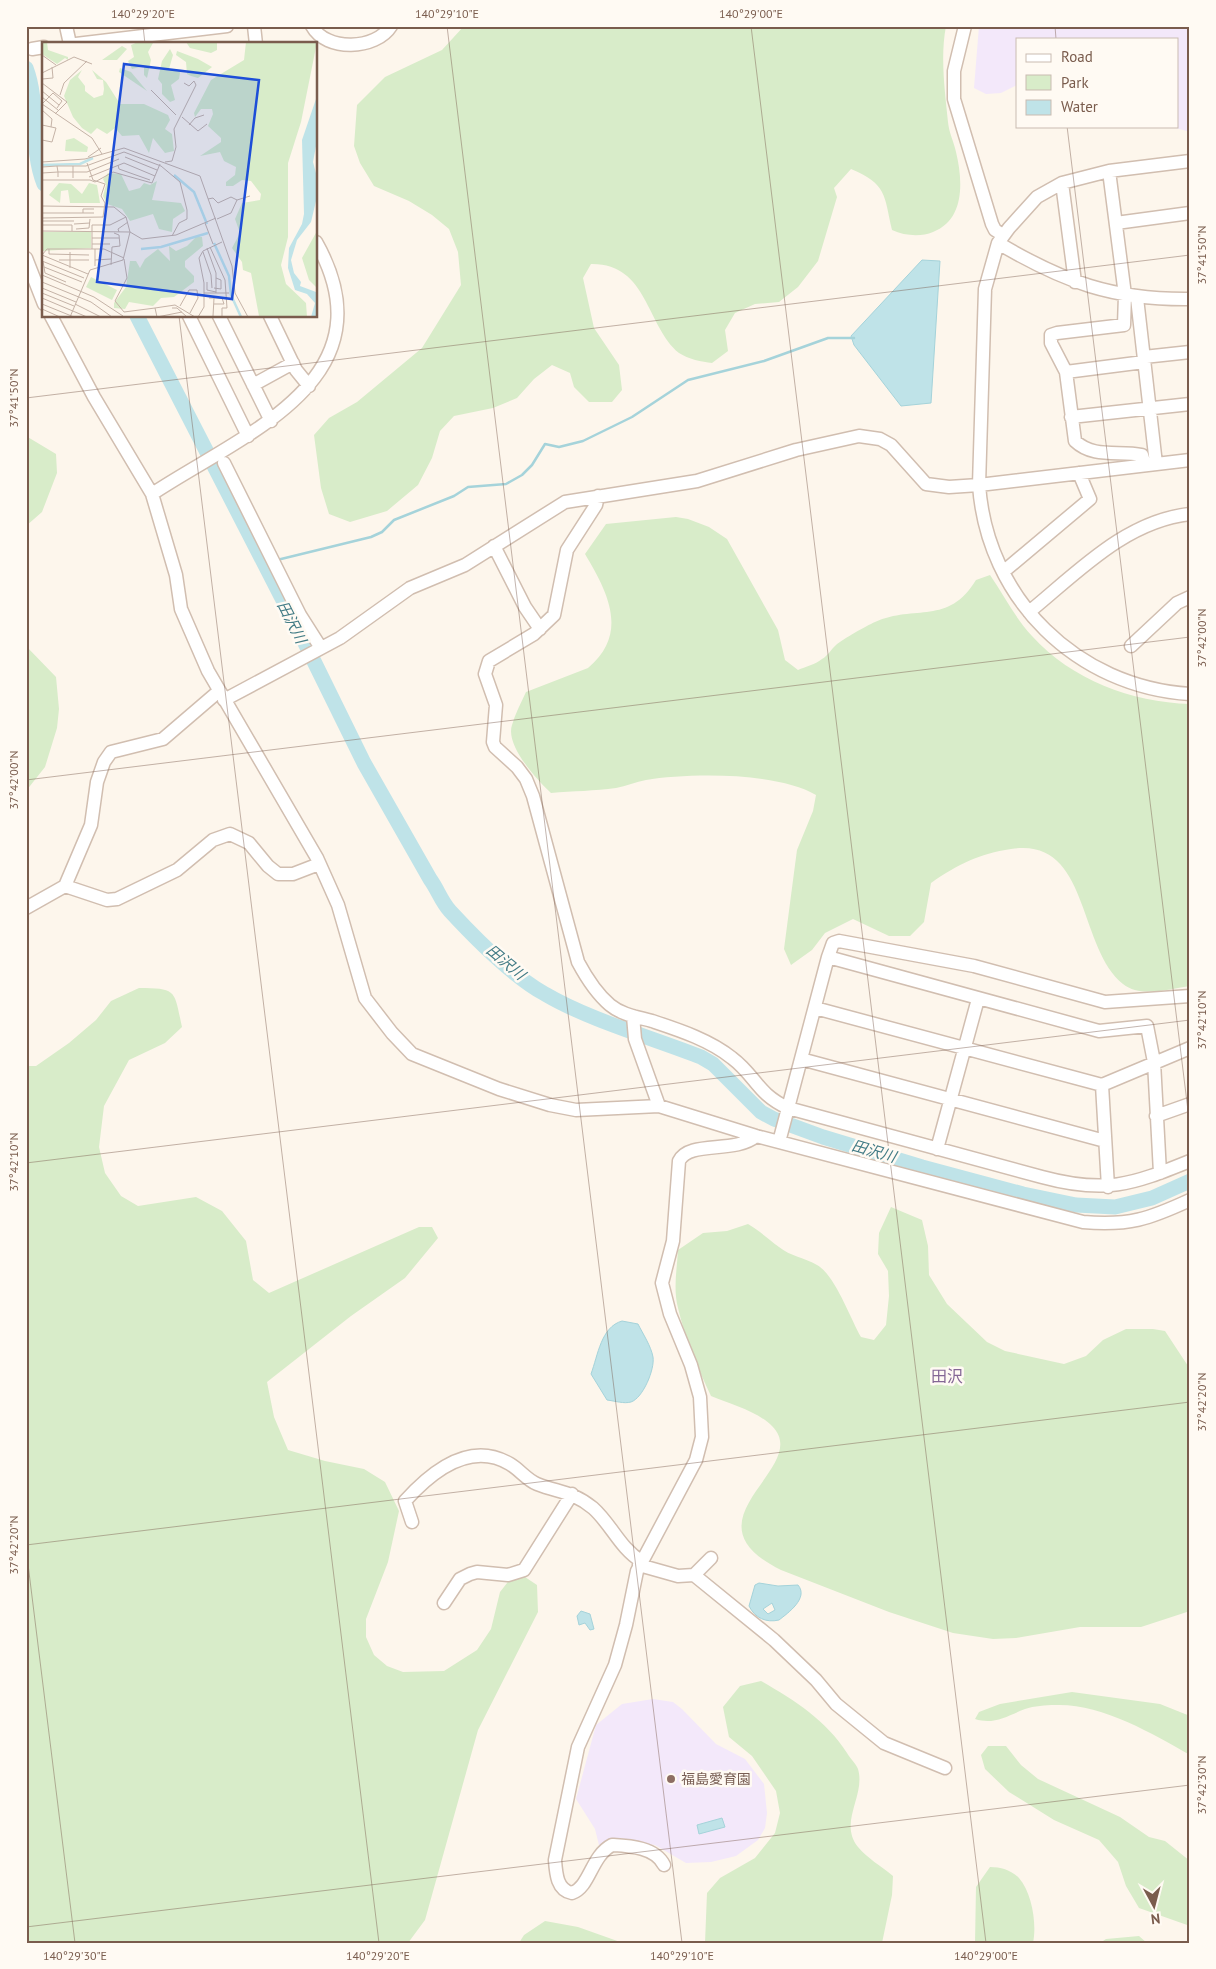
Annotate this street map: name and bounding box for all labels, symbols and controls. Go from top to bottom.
text: 140°29'20"E [111,6,175,21]
text: 140°29'10"E [415,6,479,21]
text: 140°29'00"E [719,6,783,21]
legend [1016,38,1178,128]
inset map [42,42,318,318]
text: Road [1061,47,1093,66]
text: Park [1061,73,1089,92]
text: Water [1061,97,1098,116]
text: 37°41'50"N [1194,225,1209,285]
text: 37°41'50"N [6,368,21,428]
water label: 田沢川 [273,598,312,648]
text: 37°42'00"N [1194,608,1209,668]
text: 37°42'00"N [6,750,21,810]
water label: 田沢川 [483,940,531,985]
text: 37°42'10"N [1194,990,1209,1050]
text: 37°42'10"N [6,1132,21,1192]
water label: 田沢川 [850,1136,900,1167]
district label: 田沢 [931,1366,963,1386]
text: 37°42'20"N [1194,1372,1209,1432]
text: 37°42'20"N [6,1515,21,1575]
text: 37°42'30"N [1194,1755,1209,1815]
place label: 福島愛育園 [681,1770,751,1788]
marker: 福島愛育園 [665,1773,677,1785]
north arrow [1128,1882,1178,1932]
text: N [1150,1909,1161,1928]
text: 140°29'30"E [43,1948,107,1963]
text: 140°29'20"E [346,1948,410,1963]
text: 140°29'10"E [650,1948,714,1963]
text: 140°29'00"E [954,1948,1018,1963]

